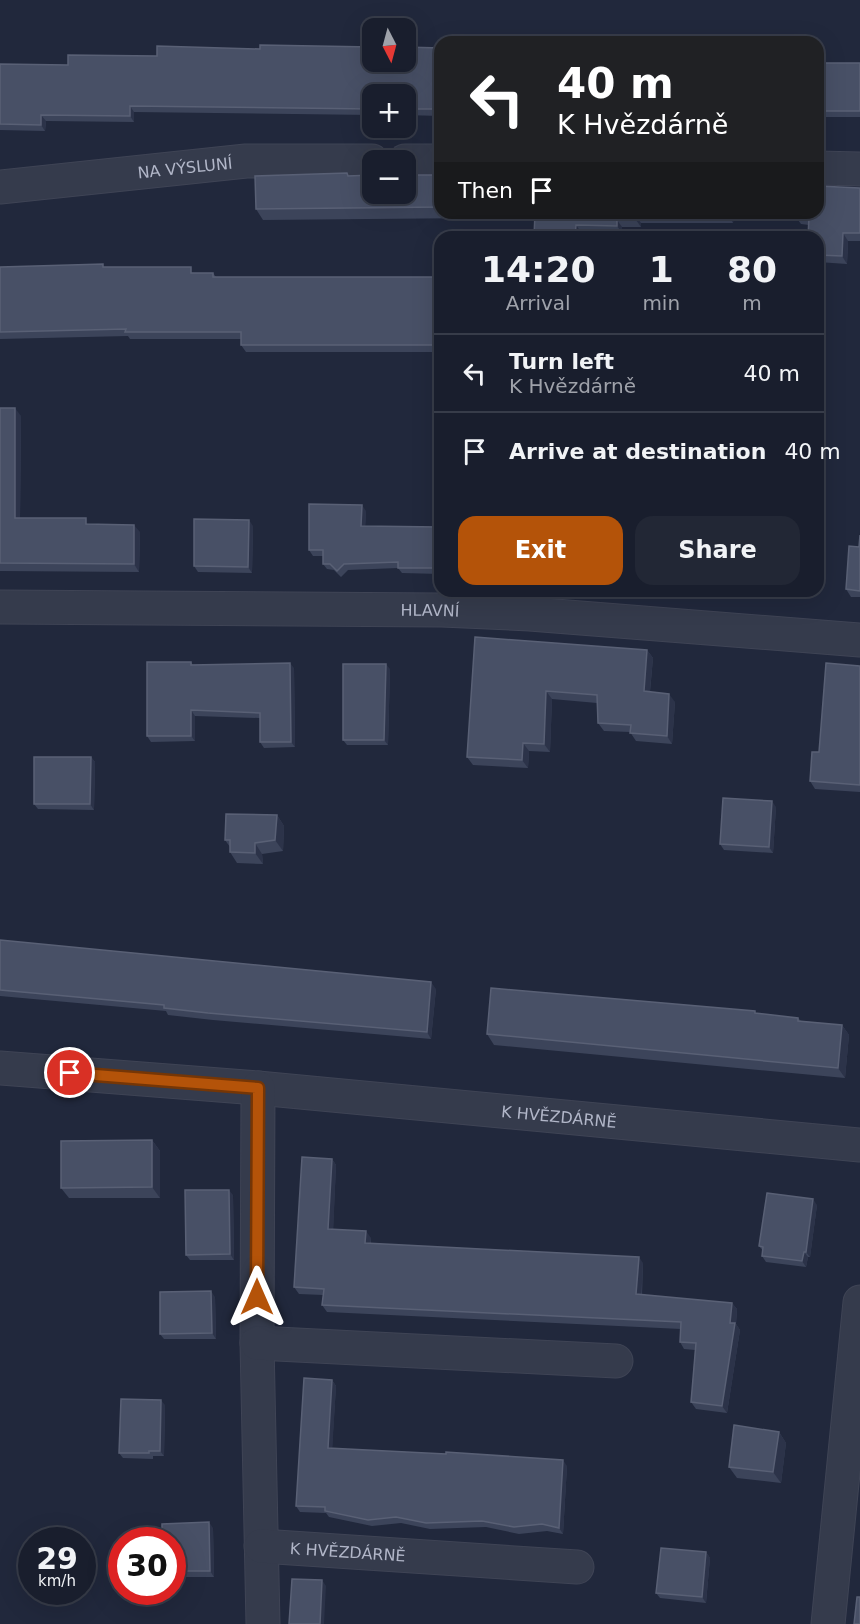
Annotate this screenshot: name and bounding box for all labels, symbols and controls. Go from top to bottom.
north arrow [362,18,416,72]
map controls [362,18,416,204]
text: 40 m [557,59,674,108]
icon: left [458,60,536,138]
button: + [362,84,416,138]
text: K Hvězdárně [557,109,728,140]
button: − [362,150,416,204]
street label: NA VÝSLUNÍ [137,153,234,182]
icon: arrive [525,174,558,207]
text: Then [458,178,513,203]
text: 14:20 [481,249,595,290]
text: 1 [649,249,674,290]
text: 80 [727,249,777,290]
text: Arrival [506,291,571,315]
text: min [642,291,680,315]
text: m [742,291,762,315]
text: Turn left [509,349,614,374]
icon: left [458,357,491,390]
text: 40 m [744,361,800,386]
text: K Hvězdárně [509,374,636,398]
icon: arrive [458,435,491,468]
text: Arrive at destination [509,439,766,464]
text: 40 m [784,439,841,464]
button: Exit [458,516,623,585]
button: Share [635,516,800,585]
street label: HLAVNÍ [400,600,460,620]
pin [44,1047,95,1098]
icon: arrive [53,1056,86,1089]
street label: K HVĚZDÁRNĚ [500,1102,617,1131]
position arrow [225,1265,289,1329]
speed limit sign: 30 [108,1527,186,1605]
street label: K HVĚZDÁRNĚ [289,1538,406,1565]
text: 29 [36,1541,78,1576]
text: km/h [38,1572,76,1590]

